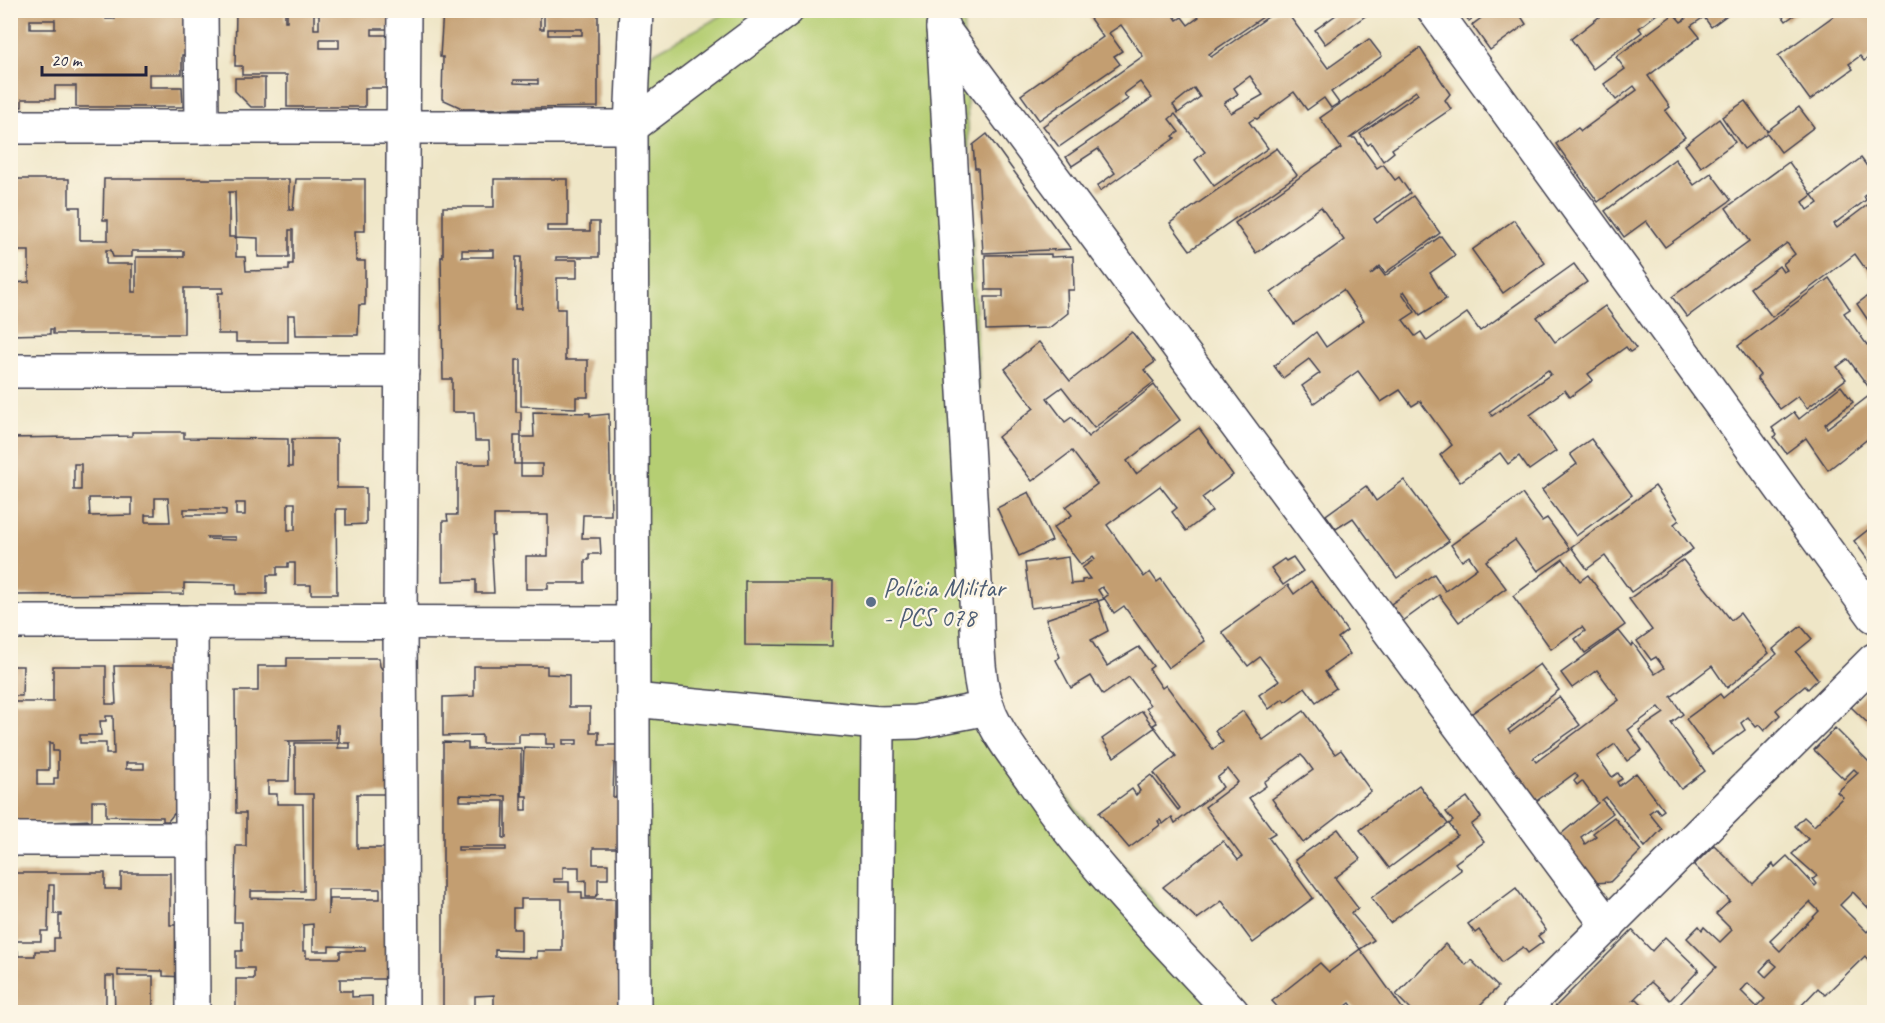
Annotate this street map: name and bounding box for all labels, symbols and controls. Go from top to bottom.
scale bar [42,39,146,77]
text: 20 m [51,49,84,71]
place label: Polícia Militar - PCS 078 [883,571,1007,634]
marker: Polícia Militar - PCS 078 [864,595,878,609]

